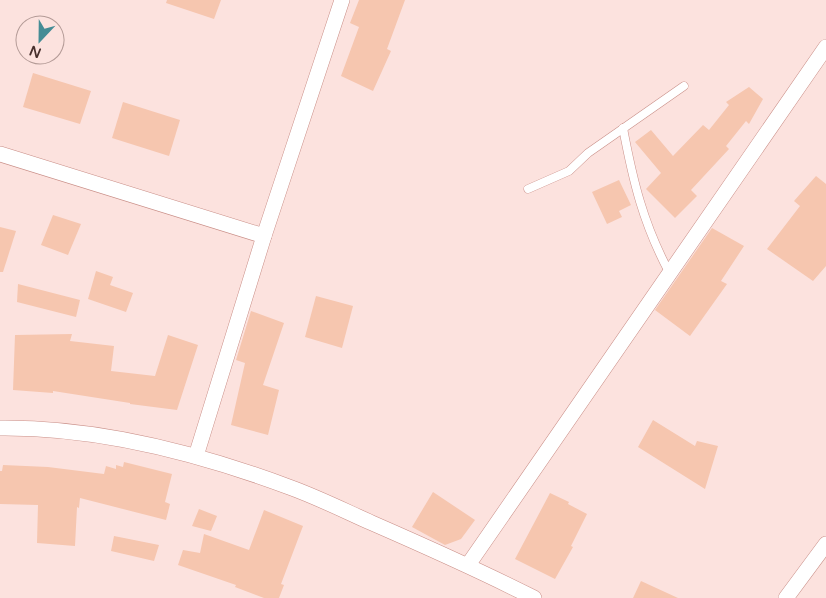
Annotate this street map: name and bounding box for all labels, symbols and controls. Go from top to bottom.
north arrow [15,15,65,65]
text: N [27,42,44,62]

